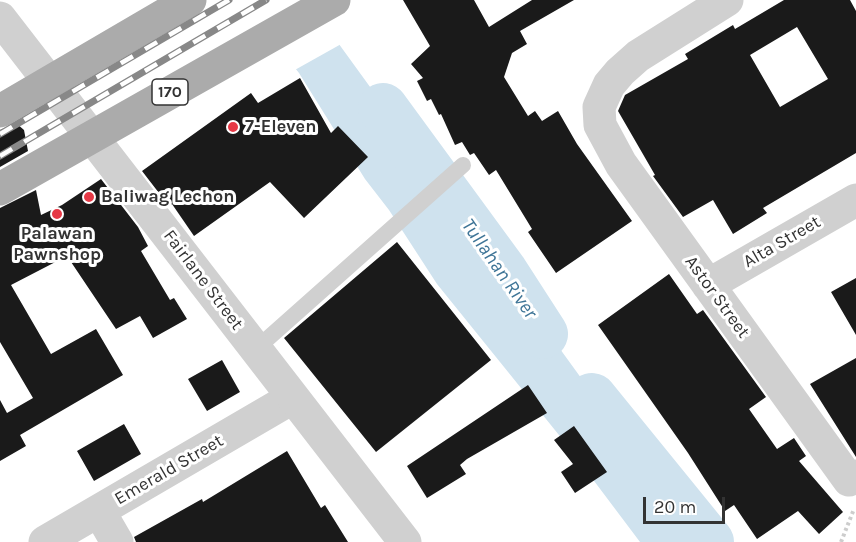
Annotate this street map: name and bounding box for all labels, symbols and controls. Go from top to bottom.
road number: 170 [152,79,188,105]
place label: 7-Eleven [245,116,316,138]
marker: 7-Eleven [226,120,240,134]
place label: Baliwag Lechon [101,186,234,208]
marker: Baliwag Lechon [82,190,96,204]
marker: Palawan Pawnshop [50,207,64,221]
street label: Alta Street [739,211,825,273]
water label: Tullahan River [456,214,542,324]
place label: Palawan Pawnshop [13,223,101,266]
street label: Fairlane Street [158,226,248,334]
street label: Astor Street [680,252,754,342]
street label: Emerald Street [111,430,227,510]
scale bar [646,485,728,523]
text: 20 m [654,496,696,518]

